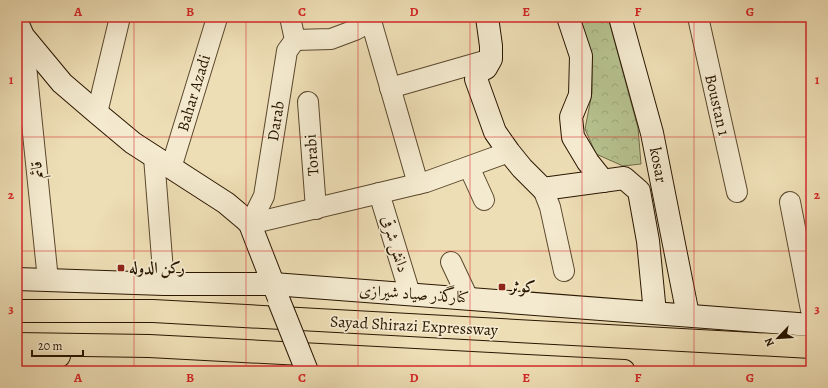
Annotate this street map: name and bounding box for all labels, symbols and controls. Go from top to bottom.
text: A [73,3,83,20]
text: B [186,3,194,20]
text: C [298,3,306,20]
text: D [409,3,419,20]
text: E [522,3,530,20]
text: F [635,3,642,20]
text: G [746,3,754,20]
street label: Bahar Azadi [172,52,216,134]
text: 1 [9,71,14,88]
text: 1 [815,71,820,88]
street label: Boustan 1 [699,72,735,138]
street label: Darab [262,99,290,143]
street label: Torabi [300,133,324,177]
street label: kosar [644,145,672,185]
street label: قائم [25,160,52,180]
text: 2 [8,186,15,203]
text: 2 [814,186,821,203]
street label: دانش شرقی [376,213,414,275]
place label: رکن الدوله [129,257,185,279]
marker: رکن الدوله [116,263,126,273]
place label: کوثر [508,276,536,298]
street label: کنارگذر صیاد شیرازی [358,278,470,309]
marker: کوثر [497,282,507,292]
text: 3 [8,300,14,317]
text: 3 [814,300,820,317]
street label: Sayad Shirazi Expressway [330,311,499,341]
north arrow [758,318,798,358]
scale bar [32,332,83,358]
text: N [761,335,778,349]
text: 20 m [38,338,62,354]
text: A [73,369,83,386]
text: B [186,369,194,386]
text: C [298,369,306,386]
text: D [409,369,419,386]
text: E [522,369,530,386]
text: F [635,369,642,386]
text: G [746,369,754,386]

